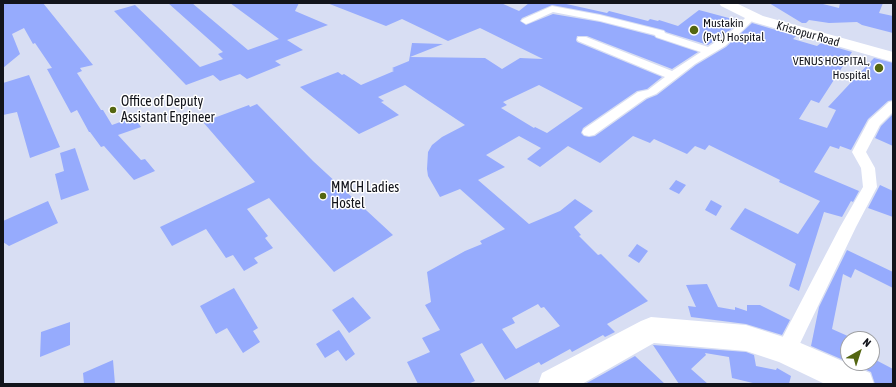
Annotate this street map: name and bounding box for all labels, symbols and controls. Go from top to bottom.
place label: Mustakin (Pvt.) Hospital [703,16,764,44]
street label: Kristopur Road [775,18,841,50]
marker: Mustakin (Pvt.) Hospital [688,24,700,36]
place label: VENUS HOSPITAL, Hospital [793,54,870,82]
marker: VENUS HOSPITAL, Hospital [873,62,885,74]
place label: Office of Deputy Assistant Engineer [121,94,215,126]
marker: Office of Deputy Assistant Engineer [108,105,118,115]
place label: MMCH Ladies Hostel [331,180,399,212]
marker: MMCH Ladies Hostel [318,191,328,201]
north arrow [840,331,880,371]
text: N [861,336,873,349]

